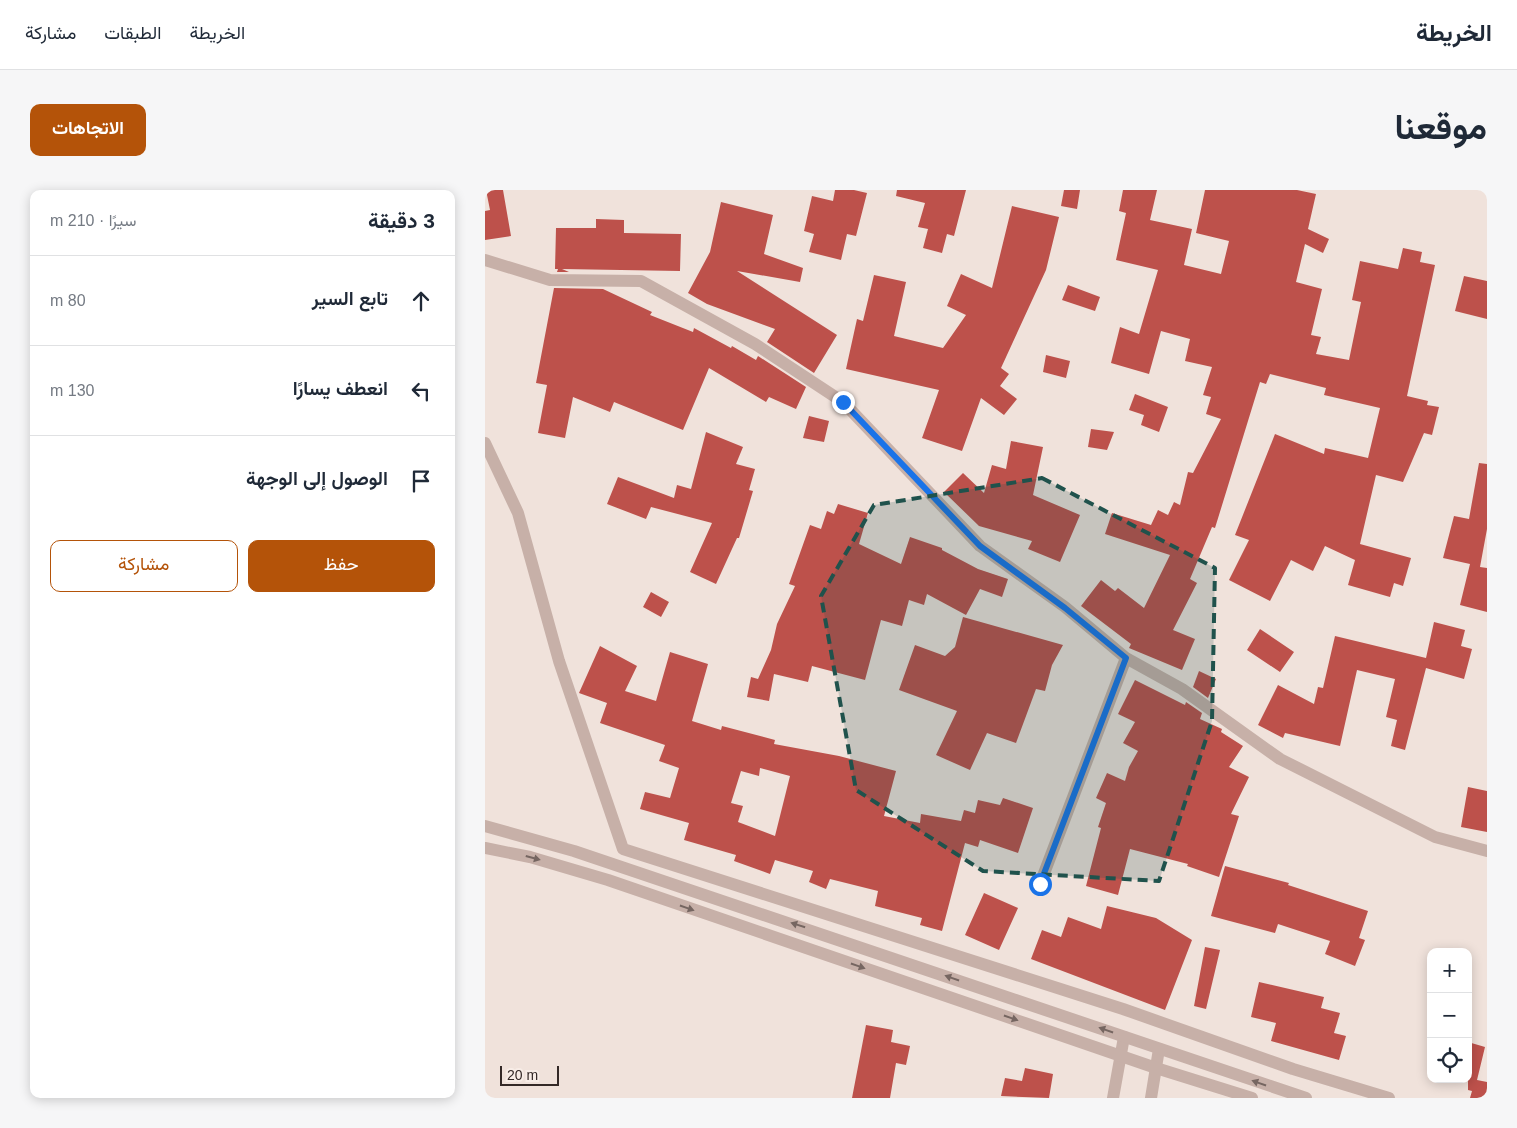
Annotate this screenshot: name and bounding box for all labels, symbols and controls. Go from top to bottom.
text: الخريطة [1416,19,1492,46]
text: مشاركة [25,23,76,43]
text: الطبقات [104,23,161,43]
text: الخريطة [189,23,245,43]
button: الاتجاهات [30,104,146,156]
text: موقعنا [1394,107,1487,146]
text: 3 دقيقة [368,209,435,232]
text: سيرًا · 210 m [50,212,136,229]
icon: ahead [407,287,435,315]
text: تابع السير [312,288,388,309]
text: 80 m [50,292,86,309]
icon: left [407,377,435,405]
text: انعطف يسارًا [293,378,388,399]
text: 130 m [50,382,94,399]
route end [832,391,855,414]
icon: arrive [407,467,435,495]
text: الوصول إلى الوجهة [246,468,388,489]
button: مشاركة [50,540,238,592]
button: حفظ [248,540,435,592]
one-way arrow [525,855,540,863]
route start [1029,873,1052,896]
one-way arrow [680,904,695,912]
one-way arrow [790,921,805,929]
map controls [1427,948,1472,1083]
button: + [1427,948,1472,993]
one-way arrow [850,963,865,970]
one-way arrow [944,973,959,981]
button: − [1427,993,1472,1038]
one-way arrow [1004,1015,1019,1022]
one-way arrow [1098,1026,1113,1033]
button: locate [1427,1038,1472,1083]
scale bar [500,1063,559,1086]
text: 20 m [507,1067,538,1083]
one-way arrow [1252,1079,1267,1086]

